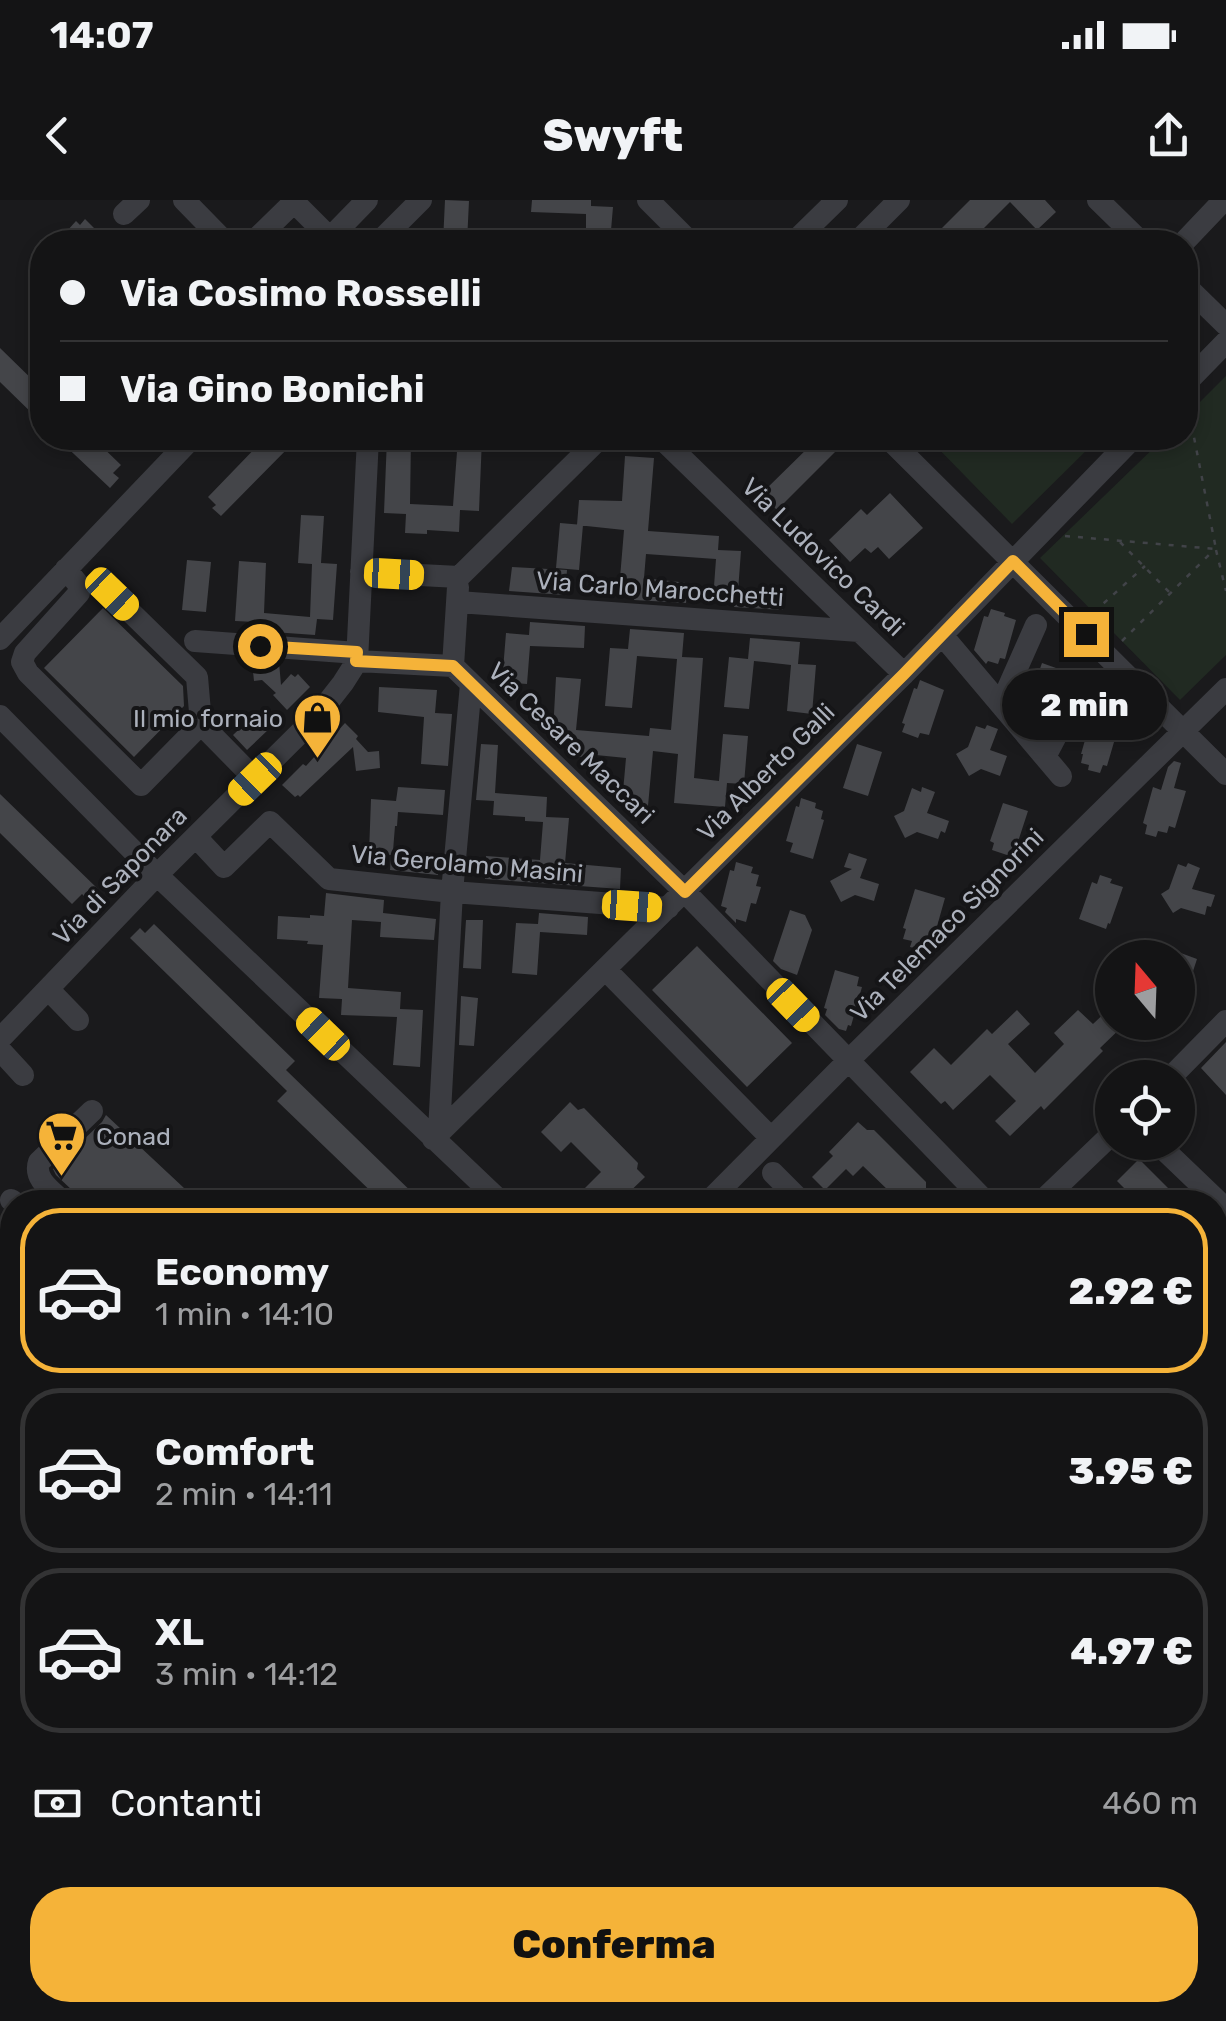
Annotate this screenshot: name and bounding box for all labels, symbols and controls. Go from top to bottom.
text: 14:07 [50,12,154,58]
icon: back [30,108,85,163]
icon: share [1141,108,1196,163]
text: Swyft [543,109,683,162]
text: Via Cosimo Rosselli [120,270,482,316]
text: Via Gino Bonichi [120,366,425,412]
street label: Via Ludovico Cardi [736,472,910,642]
car [363,557,425,591]
car [80,562,144,626]
street label: Via Carlo Marocchetti [535,566,785,612]
route end [1064,612,1109,657]
route start [238,624,283,669]
street label: Via Cesare Maccari [482,656,660,830]
callout: 2 min [1004,669,1168,739]
text: 2 min [1040,686,1129,724]
shop icon: Il mio fornaio [292,692,344,760]
street label: Via Alberto Galli [691,697,841,847]
place label: Il mio fornaio [133,704,283,733]
car [223,747,287,811]
street label: Via di Saponara [47,801,193,951]
street label: Via Telemaco Signorini [845,823,1049,1027]
street label: Via Gerolamo Masini [350,839,584,889]
car [601,889,663,923]
north arrow [1095,940,1195,1040]
map controls [1095,940,1195,1160]
car [761,973,825,1037]
car [291,1002,355,1066]
button: locate [1095,1060,1195,1160]
supermarket icon: Conad [35,1110,87,1178]
place label: Conad [96,1122,171,1151]
icon: car [35,1246,125,1336]
text: Economy [155,1249,329,1295]
text: 2.92 € [1068,1268,1193,1314]
text: 1 min · 14:10 [155,1295,334,1333]
icon: car [35,1426,125,1516]
text: Comfort [155,1429,314,1475]
text: 3.95 € [1069,1448,1193,1494]
text: 2 min · 14:11 [155,1475,333,1513]
icon: car [35,1606,125,1696]
text: XL [155,1609,204,1655]
text: 4.97 € [1070,1628,1193,1674]
text: 3 min · 14:12 [155,1655,338,1693]
icon: cash [30,1776,85,1831]
text: Contanti [110,1780,263,1826]
text: 460 m [1102,1784,1198,1822]
button: Conferma [30,1887,1198,2002]

